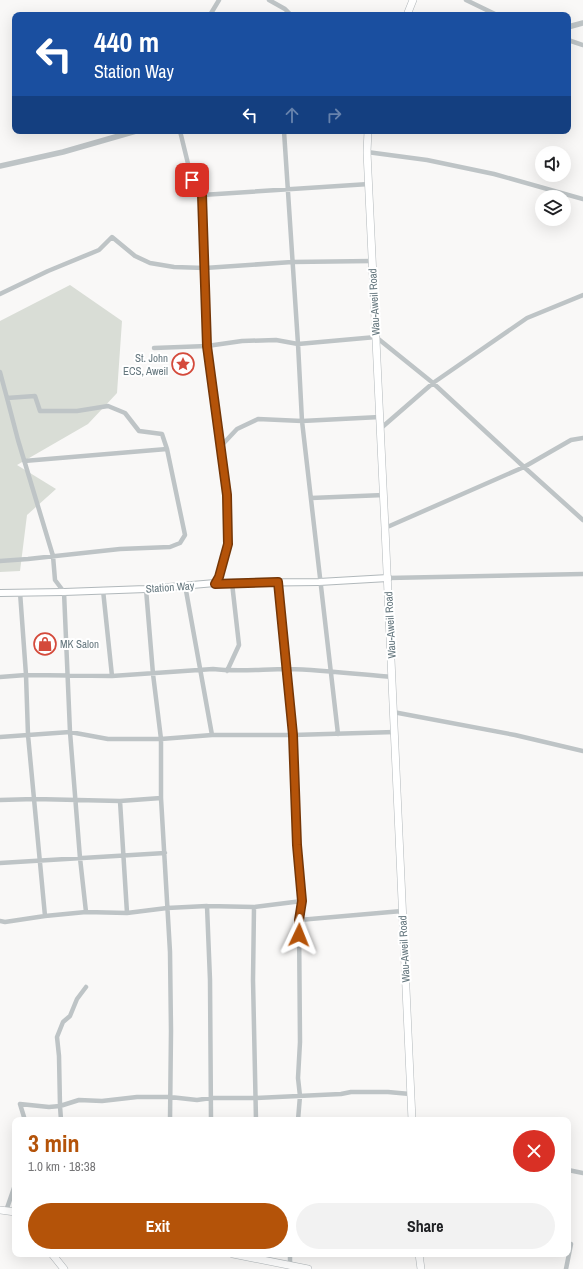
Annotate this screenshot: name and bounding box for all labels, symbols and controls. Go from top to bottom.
text: 440 m [94,23,159,61]
icon: left [28,28,80,80]
text: Station Way [94,59,174,84]
icon: left [239,104,261,126]
icon: ahead [281,104,303,126]
icon: right [323,104,345,126]
map controls [535,146,571,226]
button: sound [535,146,571,182]
pin [175,163,209,197]
icon: arrive [181,169,203,191]
button: layers [535,190,571,226]
street label: Wau-Aweil Road [365,268,383,336]
place label: St. John ECS, Aweil [123,351,168,378]
place icon: St. John ECS, Aweil [170,351,196,377]
street label: Station Way [145,578,195,596]
street label: Wau-Aweil Road [381,591,399,659]
shop icon: MK Salon [32,631,58,657]
place label: MK Salon [60,637,99,651]
position arrow [278,914,320,956]
street label: Wau-Aweil Road [395,915,413,983]
text: 3 min [28,1127,79,1159]
button: close [513,1130,555,1172]
text: 1.0 km · 18:38 [28,1158,96,1175]
button: Exit [28,1203,288,1249]
button: Share [296,1203,555,1249]

